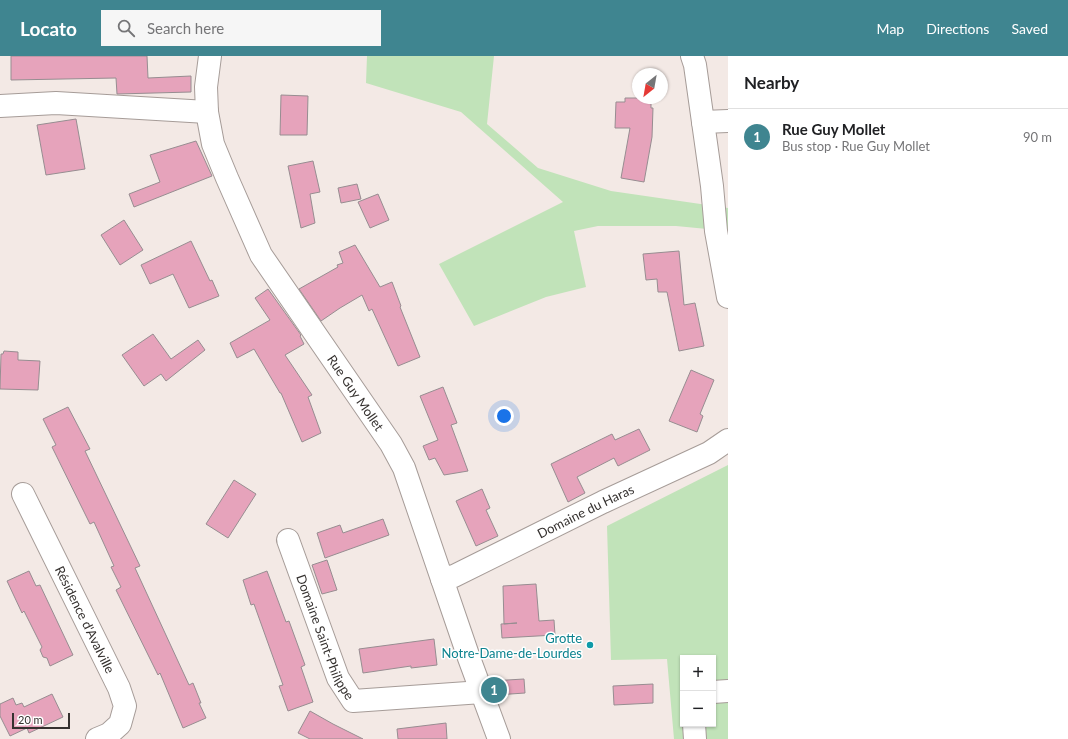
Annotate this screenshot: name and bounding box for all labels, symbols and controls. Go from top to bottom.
search box [101,10,381,46]
text: Locato [20,17,77,40]
icon: search [115,17,137,39]
text: Search here [147,19,224,37]
text: Map [877,20,904,37]
text: Directions [926,20,989,37]
text: Saved [1011,20,1048,37]
north arrow [632,68,668,104]
text: Nearby [744,72,799,93]
text: Rue Guy Mollet [782,120,885,138]
text: 1 [753,129,761,145]
text: 90 m [1023,129,1052,145]
text: Bus stop · Rue Guy Mollet [782,138,930,154]
street label: Rue Guy Mollet [324,352,388,434]
your location [494,406,514,426]
street label: Domaine du Haras [534,481,637,541]
street label: Résidence d'Avalville [52,563,118,676]
street label: Domaine Saint-Philippe [293,572,358,703]
place label: Grotte Notre-Dame-de-Lourdes [442,630,582,661]
marker: Grotte Notre-Dame-de-Lourdes [585,640,595,650]
map controls [680,655,716,727]
button: + [680,655,716,691]
pin: 1 [481,675,507,705]
button: − [680,691,716,727]
scale bar [12,711,70,730]
text: 20 m [18,713,43,726]

